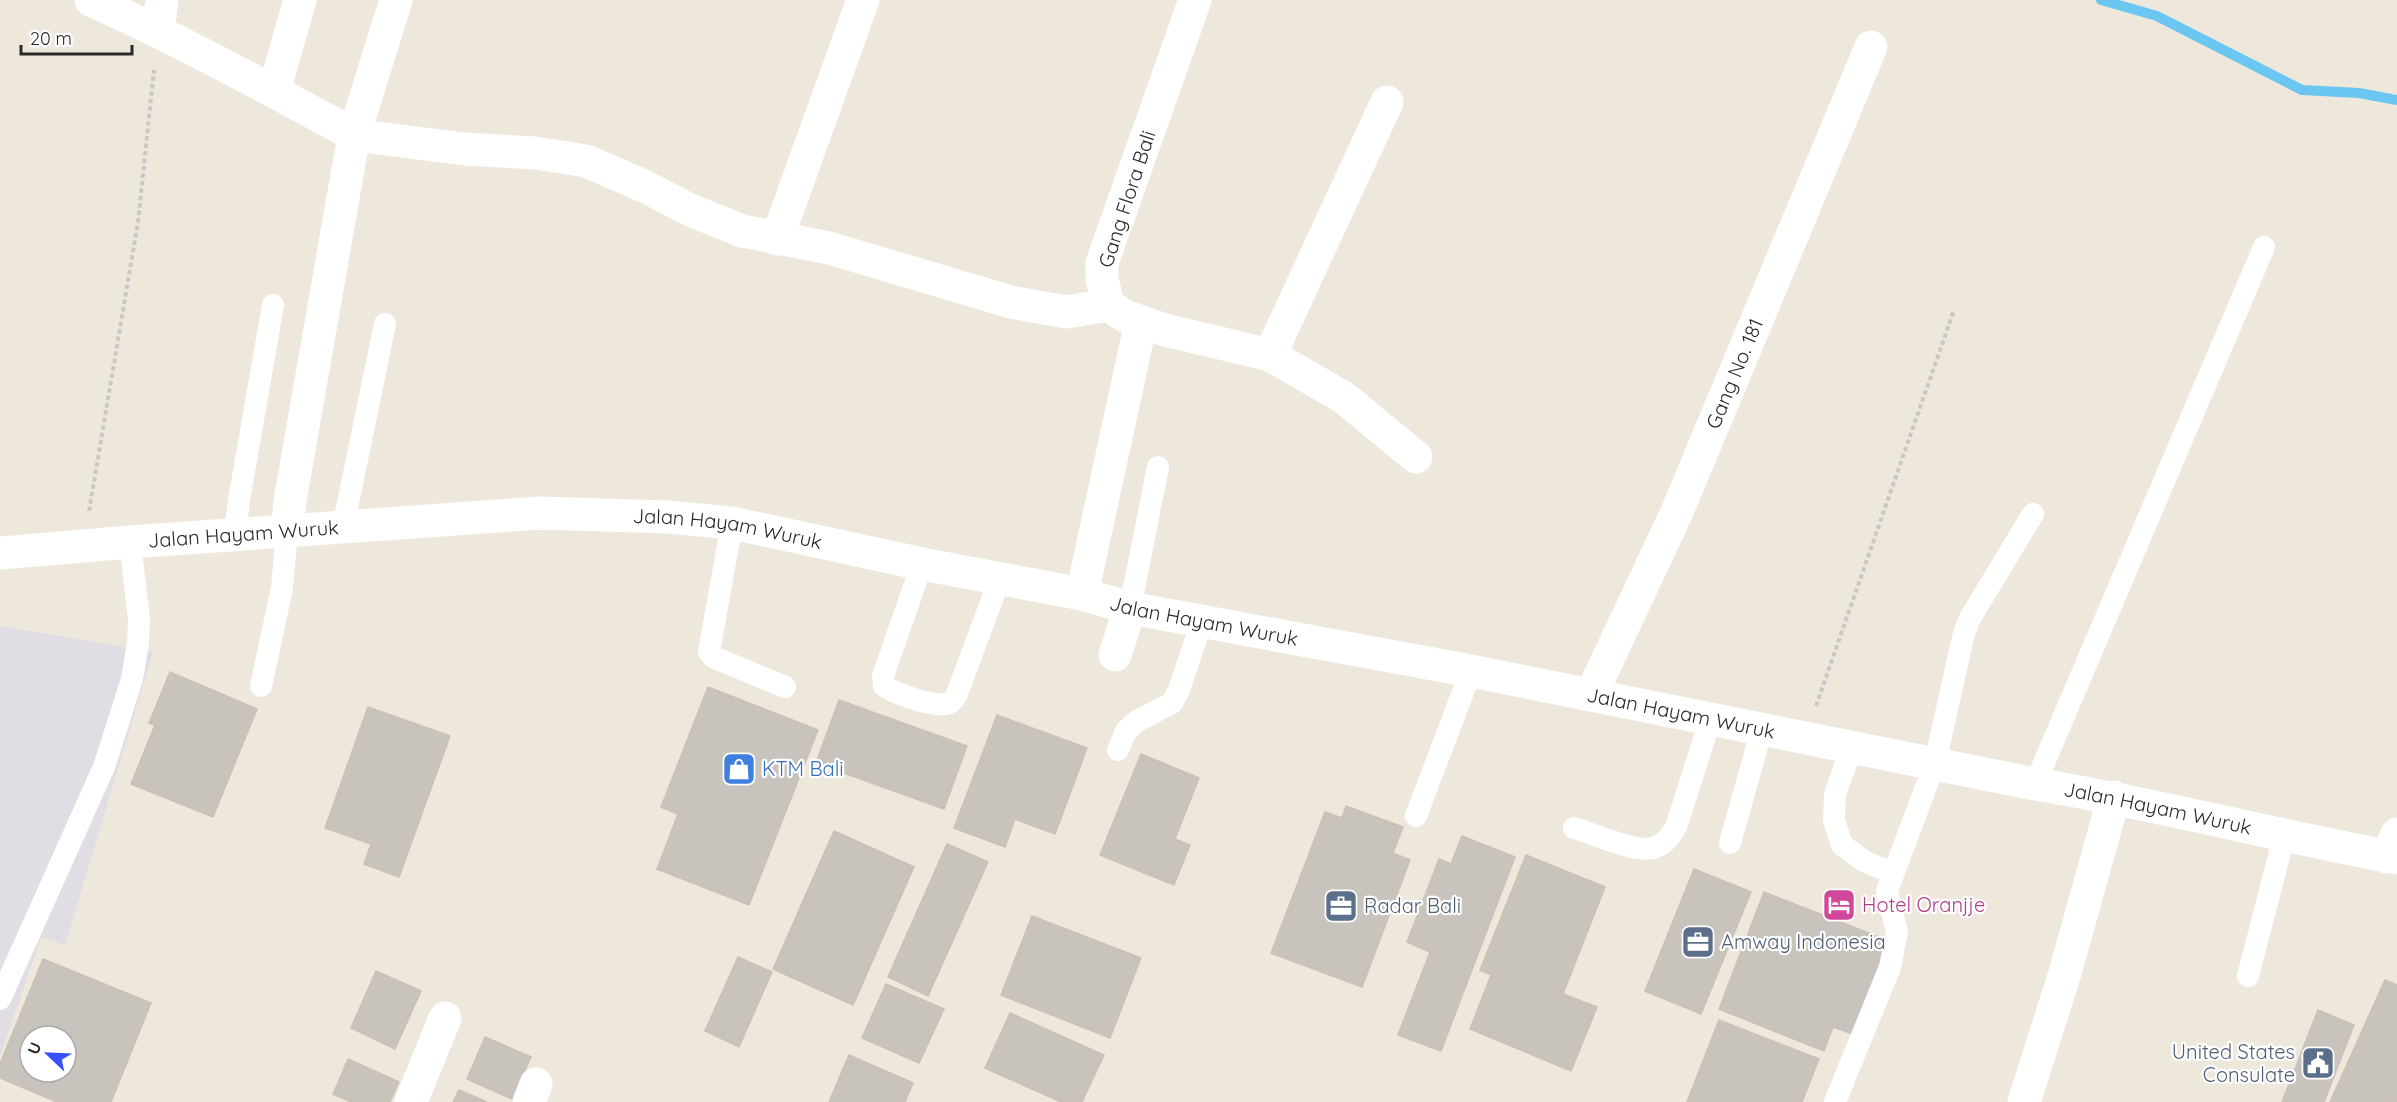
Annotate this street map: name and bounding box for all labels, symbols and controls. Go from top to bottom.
scale bar [21,18,132,56]
text: 20 m [30,27,72,50]
street label: Gang Flora Bali [1093,127,1160,271]
street label: Gang No. 181 [1700,315,1768,432]
street label: Jalan Hayam Wuruk [632,503,825,554]
street label: Jalan Hayam Wuruk [147,514,340,553]
street label: Jalan Hayam Wuruk [1107,590,1300,651]
street label: Jalan Hayam Wuruk [1585,682,1777,744]
shop icon: KTM Bali [721,751,757,787]
place label: KTM Bali [762,756,844,781]
street label: Jalan Hayam Wuruk [2062,776,2254,840]
hotel icon: Hotel Oranjje [1821,887,1857,923]
office icon: Radar Bali [1323,888,1359,924]
place label: Hotel Oranjje [1862,892,1985,917]
place label: Radar Bali [1364,893,1461,918]
office icon: Amway Indonesia [1680,924,1716,960]
place label: Amway Indonesia [1721,929,1886,954]
north arrow [18,1024,78,1084]
text: U [23,1039,46,1057]
place label: United States Consulate [2172,1039,2295,1087]
public building icon: United States Consulate [2300,1045,2336,1081]

